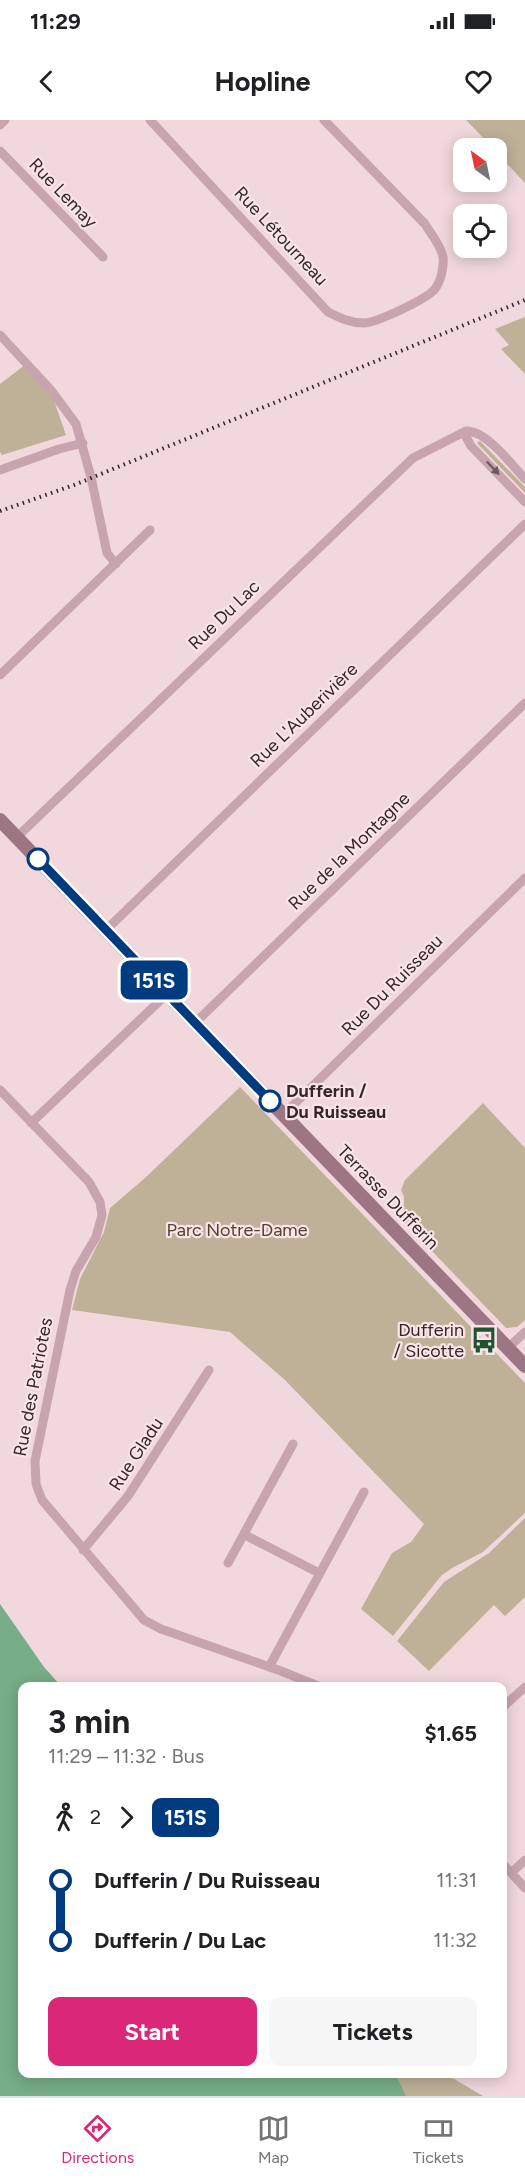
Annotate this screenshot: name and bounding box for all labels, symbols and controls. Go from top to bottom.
text: 11:29 [30,8,81,35]
icon: back [30,65,63,98]
text: Hopline [214,65,311,98]
icon: heart [462,65,495,98]
north arrow [453,138,507,192]
map controls [453,138,507,258]
street label: Rue Lemay [24,153,102,233]
street label: Rue Létourneau [230,182,332,290]
button: locate [453,204,507,258]
one-way arrow [486,461,500,476]
street label: Rue Du Lac [184,575,264,654]
street label: Rue L'Auberivière [246,658,362,772]
street label: Rue de la Montagne [284,787,414,915]
unlabelled marker [27,848,49,870]
street label: Rue Du Ruisseau [337,930,447,1040]
line badge: 151S [112,960,196,1000]
text: 151S [133,968,175,993]
place label: Dufferin / Du Ruisseau [286,1080,386,1123]
marker: Dufferin / Du Ruisseau [259,1090,281,1112]
street label: Terrasse Dufferin [333,1140,443,1254]
park label: Parc Notre-Dame [167,1219,308,1241]
street label: Rue des Patriotes [9,1316,57,1458]
place label: Dufferin / Sicotte [394,1319,464,1362]
bus stop icon: Dufferin / Sicotte [469,1325,499,1355]
street label: Rue Gladu [104,1413,168,1495]
text: 3 min [48,1702,130,1741]
text: $1.65 [425,1720,477,1747]
text: 11:29 – 11:32 · Bus [48,1744,204,1768]
icon: walk [48,1801,81,1834]
icon: forward [110,1801,143,1834]
text: 2 [90,1805,101,1829]
text: 151S [164,1805,207,1830]
text: Dufferin / Du Ruisseau [94,1867,320,1894]
text: 11:31 [436,1868,477,1892]
text: Dufferin / Du Lac [94,1927,266,1954]
text: 11:32 [433,1928,477,1952]
button: Start [48,1997,257,2066]
button: Tickets [269,1997,477,2066]
tab: Directions [61,2112,134,2167]
tab: Map [257,2112,290,2167]
tab: Tickets [413,2112,464,2167]

